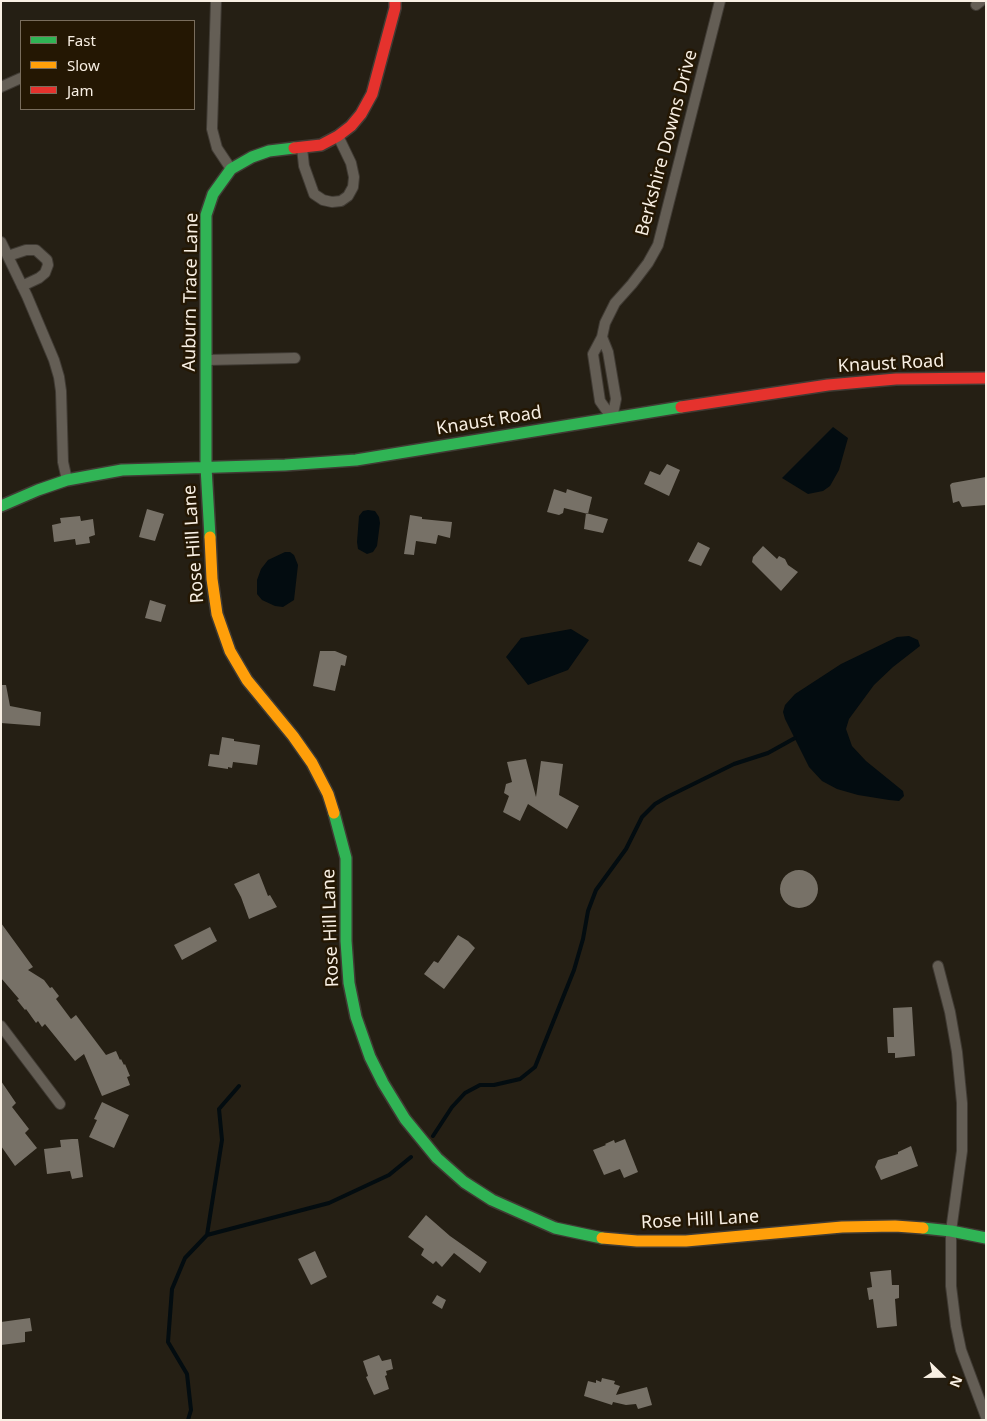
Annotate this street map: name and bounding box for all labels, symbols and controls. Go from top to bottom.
legend [20,20,195,110]
text: Fast [67,30,96,50]
street label: Berkshire Downs Drive [632,47,702,239]
text: Slow [67,55,100,75]
text: Jam [67,80,94,100]
street label: Auburn Trace Lane [179,213,203,371]
street label: Knaust Road [837,350,945,378]
street label: Knaust Road [435,402,543,440]
street label: Rose Hill Lane [179,484,209,604]
street label: Rose Hill Lane [318,869,344,987]
street label: Rose Hill Lane [640,1206,760,1234]
north arrow [917,1351,967,1401]
text: N [945,1373,967,1391]

